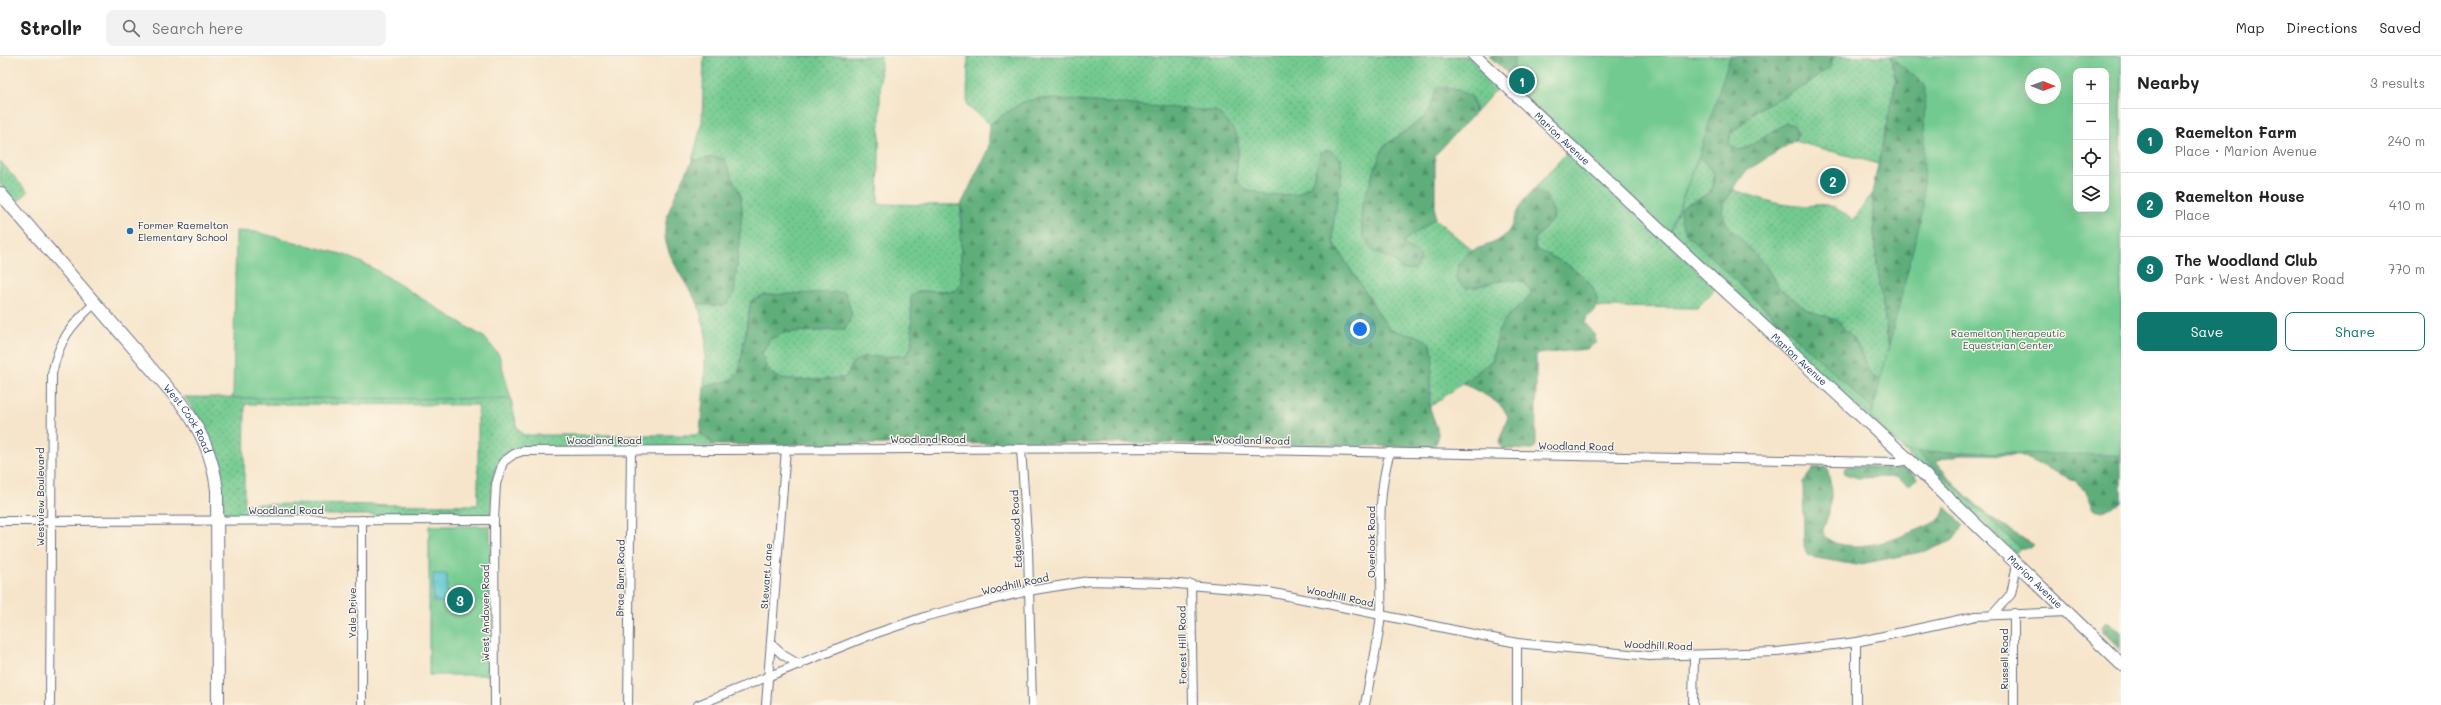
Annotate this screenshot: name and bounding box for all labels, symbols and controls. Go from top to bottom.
search box [106,10,386,46]
text: Strollr [20,15,82,40]
icon: search [120,17,142,39]
text: Search here [152,18,243,38]
text: Map [2236,18,2264,37]
text: Directions [2286,18,2357,37]
text: Saved [2379,18,2421,37]
pin: 1 [1509,66,1535,96]
north arrow [2025,68,2061,104]
map controls [2073,68,2109,212]
button: + [2073,68,2109,104]
text: Nearby [2137,71,2199,93]
text: 3 results [2370,74,2425,91]
button: − [2073,104,2109,140]
street label: Marion Avenue [1531,109,1593,168]
text: Raemelton Farm [2175,122,2297,142]
text: 1 [2147,132,2153,149]
text: 240 m [2388,132,2425,149]
button: locate [2073,140,2109,176]
text: Place · Marion Avenue [2175,142,2317,159]
pin: 2 [1820,166,1846,196]
button: layers [2073,176,2109,212]
text: Raemelton House [2175,186,2304,206]
text: 2 [2146,196,2154,213]
text: 410 m [2389,196,2425,213]
text: Place [2175,206,2210,223]
place label: Former Raemelton Elementary School [138,218,228,244]
marker: Former Raemelton Elementary School [125,226,135,236]
text: The Woodland Club [2175,250,2318,270]
text: 3 [2146,260,2154,277]
text: 770 m [2388,260,2425,277]
text: Park · West Andover Road [2175,270,2344,287]
button: Save [2137,312,2277,351]
button: Share [2285,312,2425,351]
your location [1350,319,1370,339]
park label: Raemelton Therapeutic Equestrian Center [1951,326,2065,352]
street label: Marion Avenue [1768,330,1831,389]
street label: West Cook Road [160,381,215,455]
street label: Woodland Road [890,432,966,446]
street label: Woodland Road [1214,432,1290,448]
street label: Woodland Road [566,433,642,447]
street label: Woodland Road [1538,438,1614,454]
street label: Westview Boulevard [33,448,47,546]
street label: Edgewood Road [1007,490,1025,568]
street label: Woodland Road [248,503,324,517]
street label: Overlook Road [1364,506,1378,578]
street label: Brae Burn Road [612,539,628,617]
street label: Stewart Lane [757,543,775,609]
street label: Marion Avenue [2004,551,2066,611]
street label: West Andover Road [478,565,492,661]
street label: Woodhill Road [980,570,1050,598]
street label: Woodhill Road [1305,582,1375,610]
pin: 3 [447,585,473,615]
street label: Yale Drive [345,587,359,639]
street label: Forest Hill Road [1174,606,1190,684]
street label: Russell Road [1997,629,2011,689]
street label: Woodhill Road [1623,637,1693,653]

